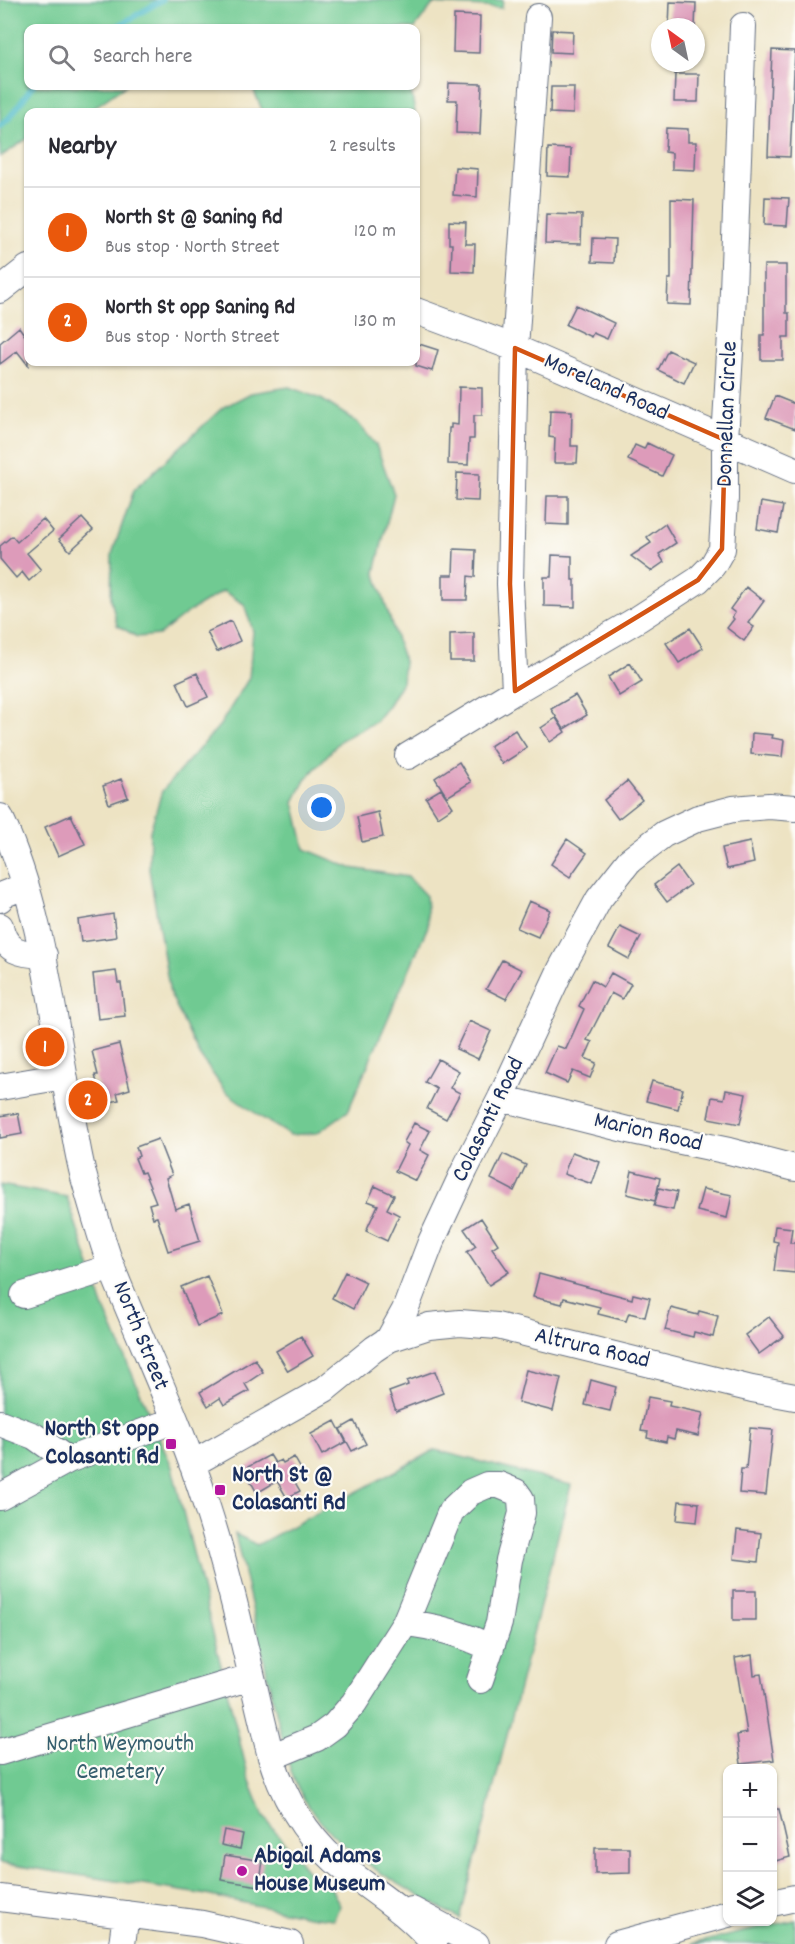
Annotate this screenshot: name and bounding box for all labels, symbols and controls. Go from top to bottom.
north arrow [651,18,705,72]
search box [24,24,420,90]
icon: search [45,41,78,74]
text: Search here [93,42,192,73]
text: Nearby [48,129,116,166]
text: 2 results [329,133,396,161]
text: North St @ Saning Rd [105,203,283,234]
text: 1 [65,218,70,246]
text: 120 m [354,218,396,246]
text: Bus stop · North Street [105,234,280,262]
text: North St opp Saning Rd [105,293,295,324]
text: 2 [63,308,72,336]
text: 130 m [354,308,396,336]
text: Bus stop · North Street [105,324,280,352]
street label: Donnellan Circle [708,340,748,488]
street label: Moreland Road [538,345,674,431]
your location [307,793,336,822]
pin: 1 [26,1024,64,1070]
street label: Colasanti Road [444,1052,534,1188]
pin: 2 [68,1078,107,1122]
street label: Marion Road [590,1104,706,1162]
street label: North Street [103,1276,177,1396]
street label: Altrura Road [531,1319,653,1379]
place label: North St opp Colasanti Rd [44,1413,159,1475]
marker: North St opp Colasanti Rd [164,1437,178,1451]
place label: North St @ Colasanti Rd [232,1459,346,1521]
marker: North St @ Colasanti Rd [213,1483,227,1497]
park label: North Weymouth Cemetery [46,1728,194,1790]
map controls [723,1764,777,1926]
button: + [723,1764,777,1818]
button: − [723,1818,777,1872]
place label: Abigail Adams House Museum [254,1840,385,1902]
marker: Abigail Adams House Museum [235,1864,249,1878]
button: layers [723,1872,777,1926]

